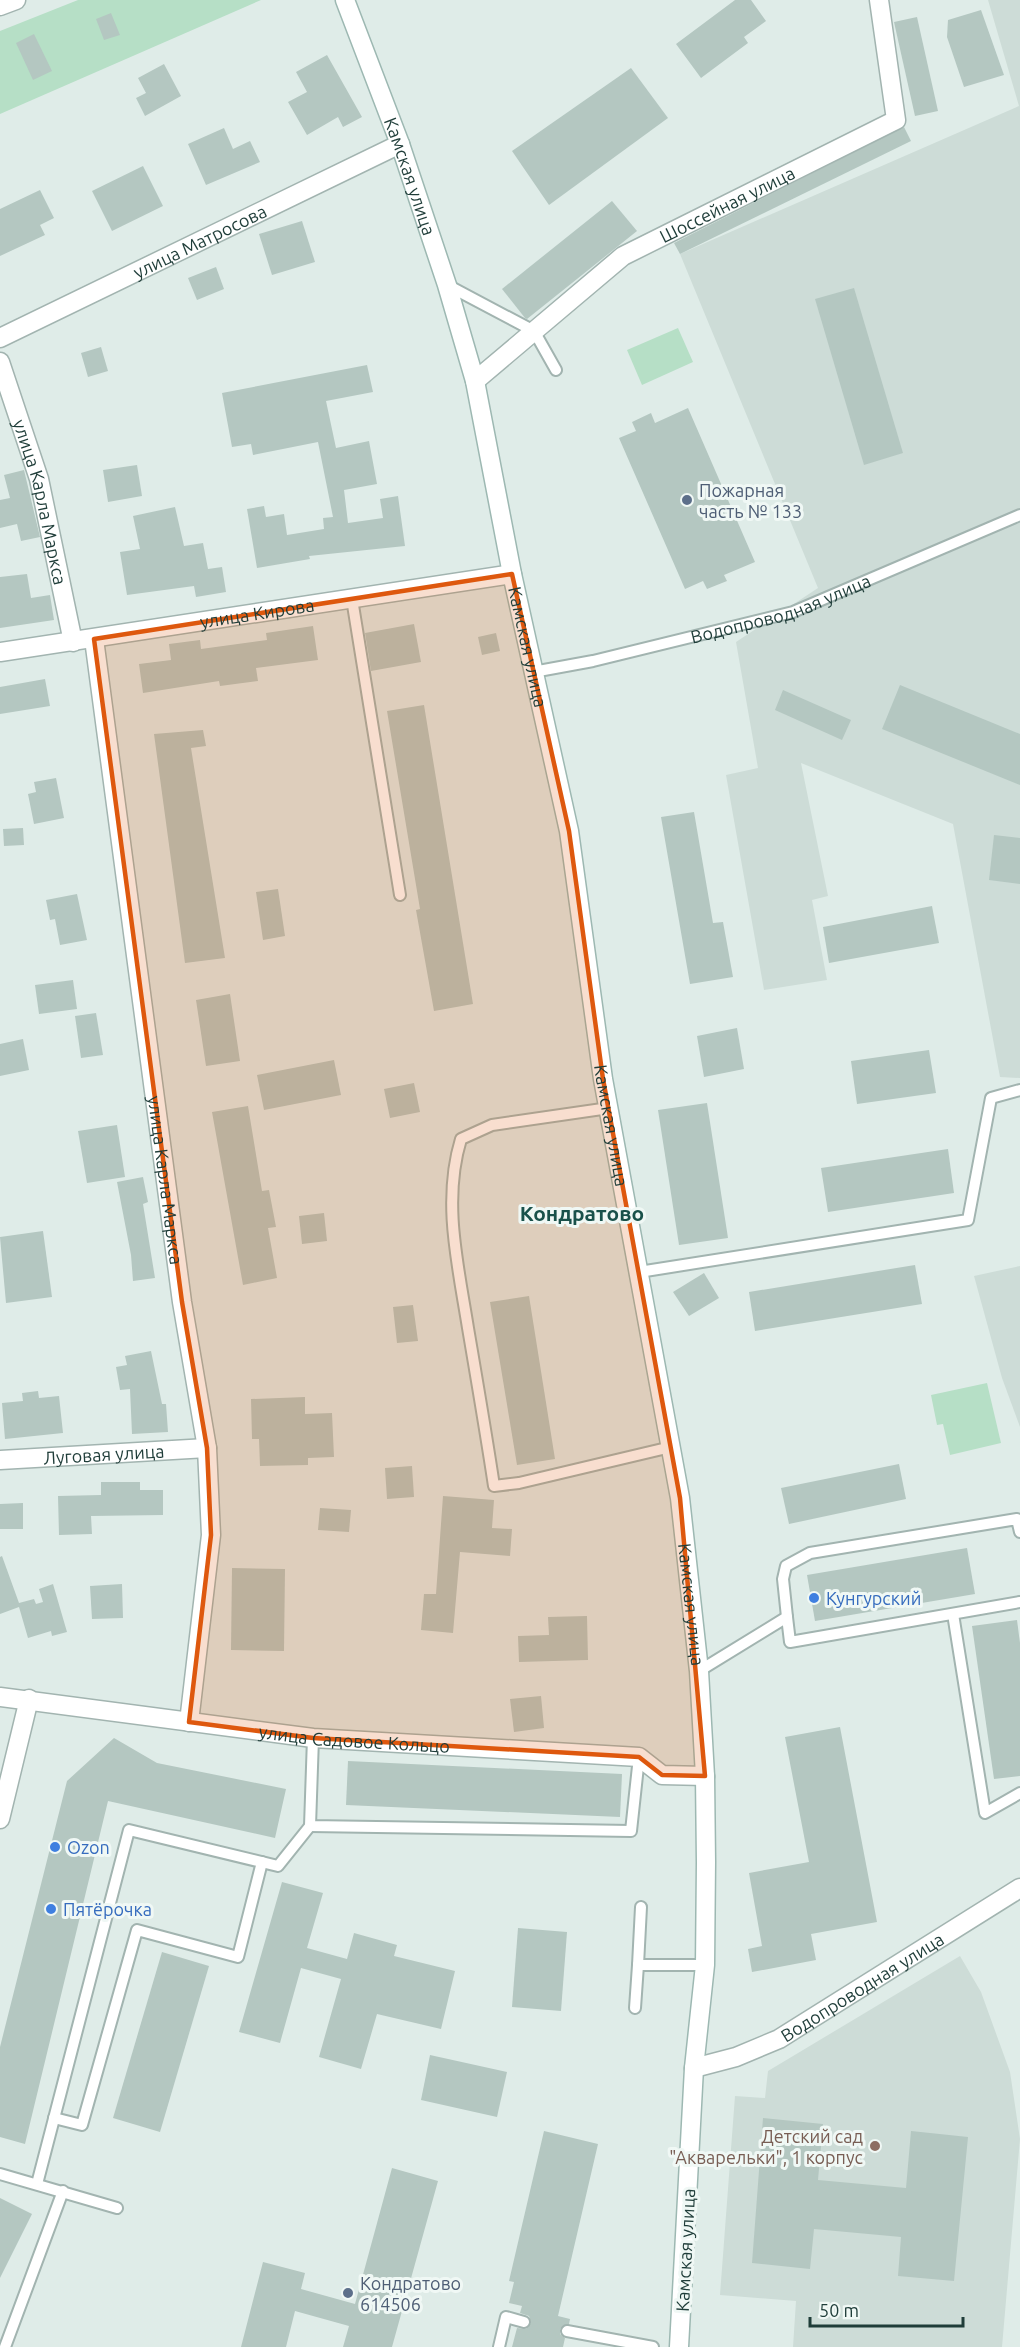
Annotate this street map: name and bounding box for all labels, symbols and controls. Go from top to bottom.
street label: Камская улица [381,114,440,238]
street label: Шоссейная улица [656,162,798,246]
street label: улица Матросова [130,200,270,282]
street label: улица Карла Маркса [10,417,71,587]
place label: Пожарная часть № 133 [699,480,802,521]
marker: Пожарная часть № 133 [680,493,694,507]
street label: Водопроводная улица [689,570,874,647]
street label: Камская улица [505,585,551,709]
street label: улица Кирова [199,594,316,631]
street label: Камская улица [591,1063,633,1188]
street label: улица Карла Маркса [145,1095,187,1266]
district label: Кондратово [520,1201,644,1225]
street label: Луговая улица [43,1440,165,1467]
street label: Камская улица [675,1542,708,1667]
place label: Кунгурский [826,1588,921,1608]
marker: Кунгурский [807,1591,821,1605]
street label: улица Садовое Кольцо [258,1721,450,1756]
place label: Ozon [67,1837,110,1857]
marker: Ozon [48,1840,62,1854]
place label: Пятёрочка [63,1899,152,1919]
marker: Пятёрочка [44,1902,58,1916]
street label: Водопроводная улица [777,1928,947,2045]
place label: Детский сад "Акварельки", 1 корпус [669,2126,863,2167]
marker: Детский сад "Акварельки", 1 корпус [868,2139,882,2153]
street label: Камская улица [672,2188,698,2312]
place label: Кондратово 614506 [360,2273,461,2314]
marker: Кондратово 614506 [341,2286,355,2300]
scale bar [810,2290,963,2328]
text: 50 m [819,2300,859,2320]

